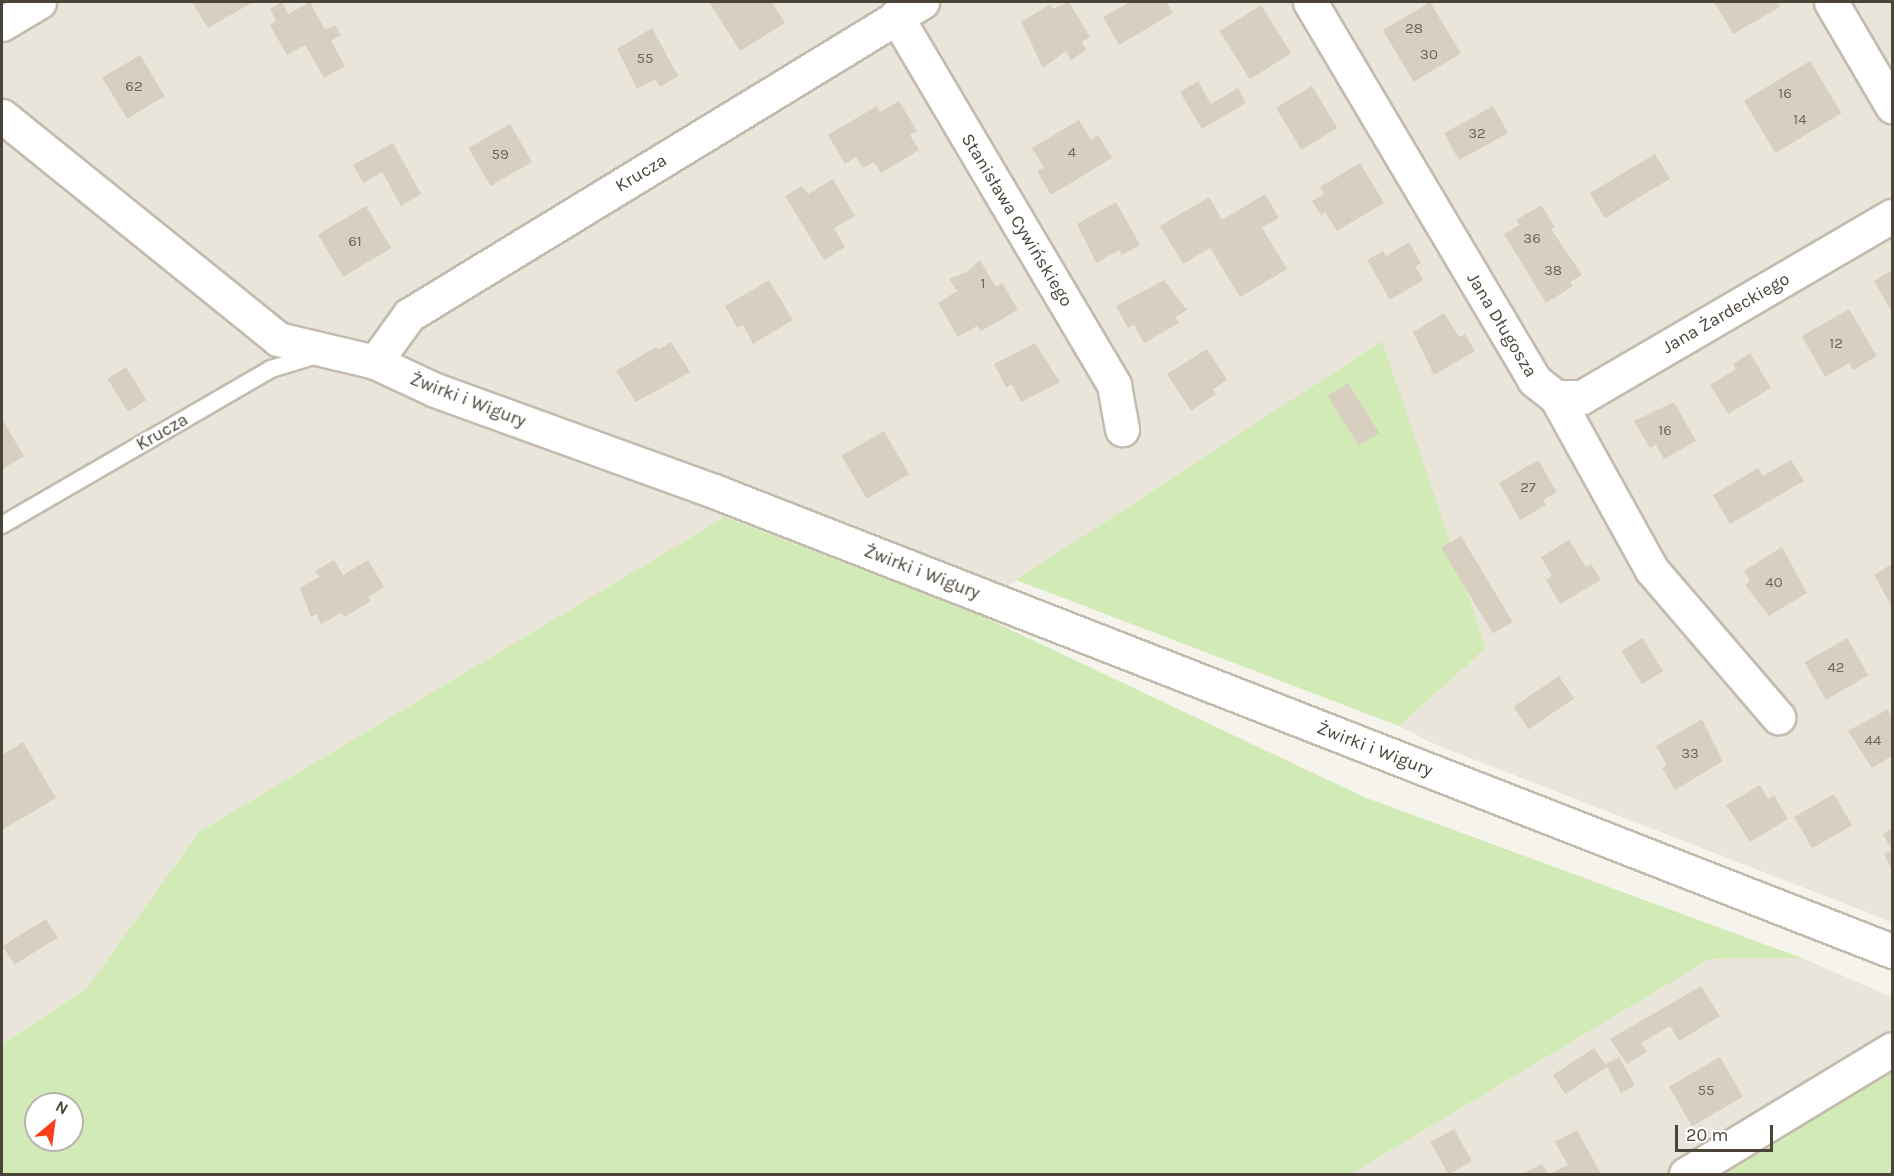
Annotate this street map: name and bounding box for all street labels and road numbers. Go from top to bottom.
street label: Stanisława Cywińskiego [957,129,1077,311]
street label: Krucza [611,149,671,197]
street label: Jana Żardeckiego [1659,268,1793,358]
street label: Jana Długosza [1462,269,1542,381]
street label: Żwirki i Wigury [407,368,529,432]
street label: Krucza [132,409,192,455]
street label: Żwirki i Wigury [861,540,983,604]
street label: Żwirki i Wigury [1314,717,1436,781]

